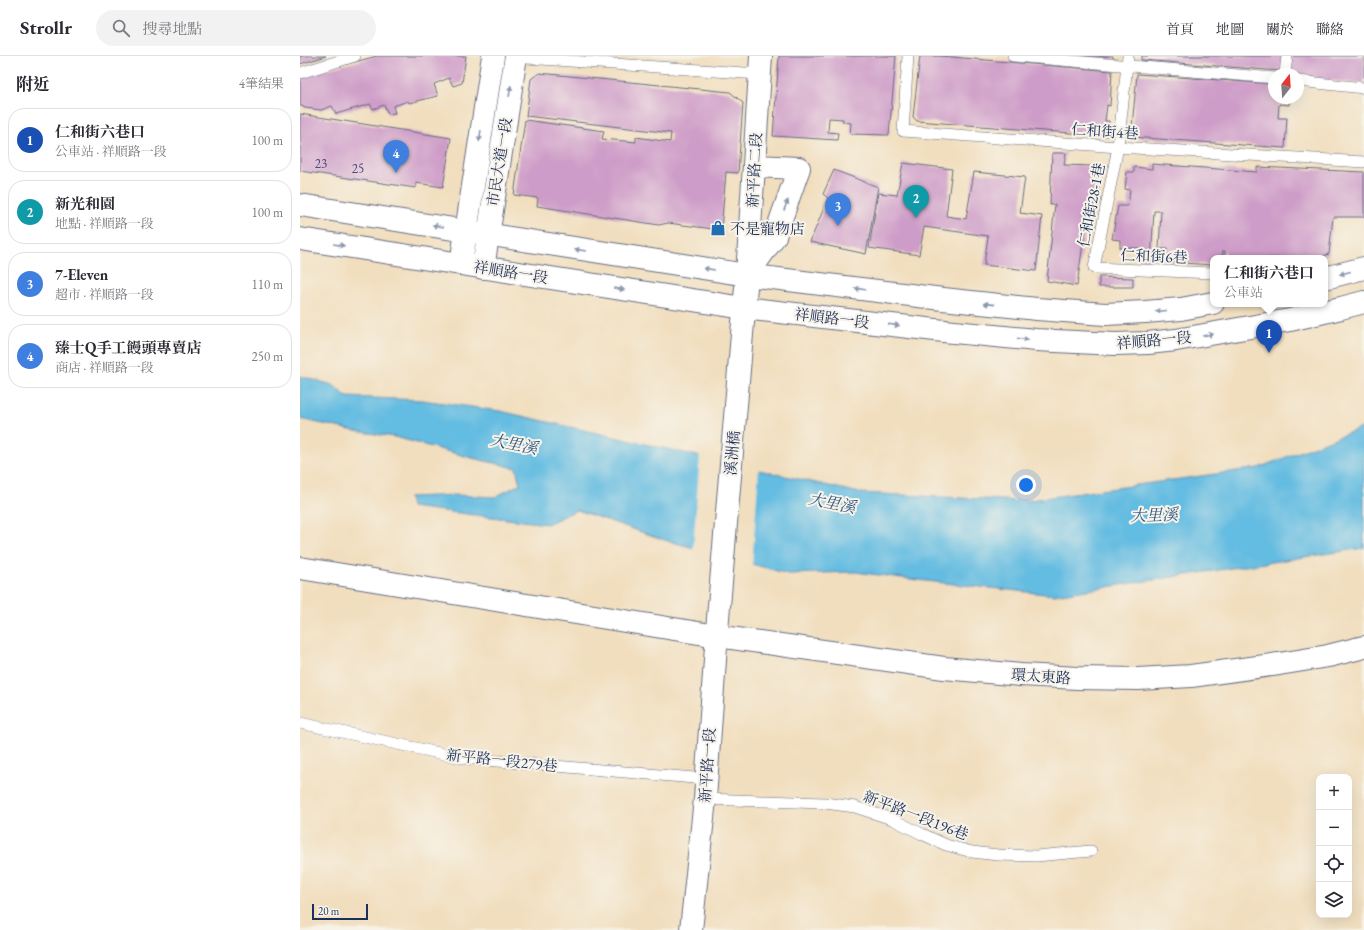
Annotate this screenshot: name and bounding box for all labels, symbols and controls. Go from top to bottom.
search box [96,10,376,46]
text: Strollr [20,15,72,40]
icon: search [110,17,132,39]
text: 搜尋地點 [142,19,202,38]
text: 首頁 [1166,20,1194,38]
text: 地圖 [1216,20,1244,38]
text: 關於 [1266,20,1294,38]
text: 聯絡 [1316,20,1344,38]
north arrow [1268,68,1304,104]
text: 附近 [16,73,50,95]
text: 4筆結果 [239,75,284,92]
one-way arrow [508,85,514,97]
street label: 市民大道一段 [483,116,515,208]
street label: 仁和街4巷 [1071,119,1139,143]
text: 仁和街六巷口 [55,122,145,141]
one-way arrow [477,130,483,142]
text: 1 [27,132,33,149]
text: 100 m [252,132,283,149]
street label: 新平路二段 [743,132,765,208]
pin: 4 [383,140,409,173]
text: 公車站 · 祥順路一段 [55,143,167,160]
house number: 23 [315,155,327,172]
house number: 25 [352,160,364,177]
street label: 仁和街28-1巷 [1073,161,1109,249]
pin: 2 [903,185,929,218]
pin: 3 [825,193,851,226]
text: 新光和園 [55,194,115,213]
one-way arrow [784,199,790,211]
text: 2 [27,204,33,221]
text: 100 m [252,204,283,221]
text: 地點 · 祥順路一段 [55,215,154,232]
shop icon: 不是寵物店 [709,219,727,237]
place label: 不是寵物店 [730,219,805,238]
one-way arrow [432,223,444,229]
one-way arrow [332,242,345,248]
street label: 仁和街6巷 [1120,245,1188,267]
one-way arrow [574,247,586,253]
popup [1210,255,1328,307]
street label: 祥順路一段 [472,257,550,287]
text: 仁和街六巷口 [1224,263,1314,282]
text: 7-Eleven [55,265,108,284]
one-way arrow [703,266,715,272]
one-way arrow [1338,270,1350,276]
text: 3 [27,276,33,293]
text: 110 m [252,276,283,293]
text: 公車站 [1224,284,1263,301]
text: 超市 · 祥順路一段 [55,286,154,303]
one-way arrow [613,286,625,292]
one-way arrow [854,286,866,292]
one-way arrow [983,301,995,307]
street label: 祥順路一段 [794,304,870,332]
one-way arrow [1155,307,1167,314]
pin: 1 [1256,320,1282,353]
one-way arrow [888,322,900,328]
street label: 祥順路一段 [1116,327,1192,353]
one-way arrow [1202,331,1214,337]
one-way arrow [1017,336,1029,342]
text: 臻士Q手工饅頭專賣店 [55,338,201,357]
text: 4 [27,348,33,365]
text: 250 m [252,348,283,365]
text: 商店 · 祥順路一段 [55,359,154,376]
water label: 大里溪 [488,429,542,459]
street label: 溪洲橋 [721,430,743,476]
your location [1016,475,1036,495]
water label: 大里溪 [806,488,860,518]
water label: 大里溪 [1130,504,1180,526]
street label: 環太東路 [1010,664,1072,688]
street label: 新平路一段 [695,727,719,803]
street label: 新平路一段279巷 [446,745,558,775]
map controls [1316,774,1352,918]
button: + [1316,774,1352,810]
street label: 新平路一段196巷 [860,786,972,844]
button: − [1316,810,1352,846]
button: locate [1316,846,1352,882]
button: layers [1316,882,1352,918]
scale bar [312,902,368,921]
text: 20 m [318,904,339,918]

